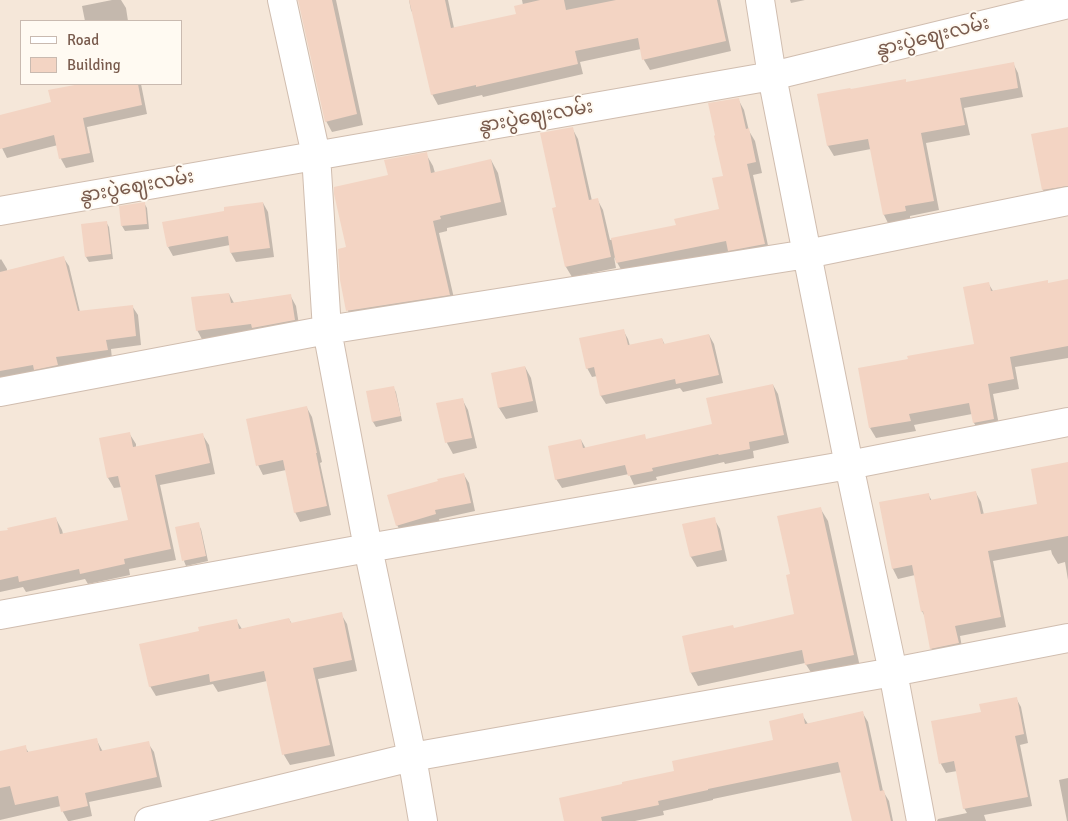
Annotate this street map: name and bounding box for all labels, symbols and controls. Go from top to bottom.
street label: နွားပွဲဈေးလမ်း [874,12,992,62]
legend [20,20,182,85]
text: Road [67,31,99,49]
text: Building [67,56,121,74]
street label: နွားပွဲဈေးလမ်း [477,96,595,138]
street label: နွားပွဲဈေးလမ်း [78,166,196,208]

